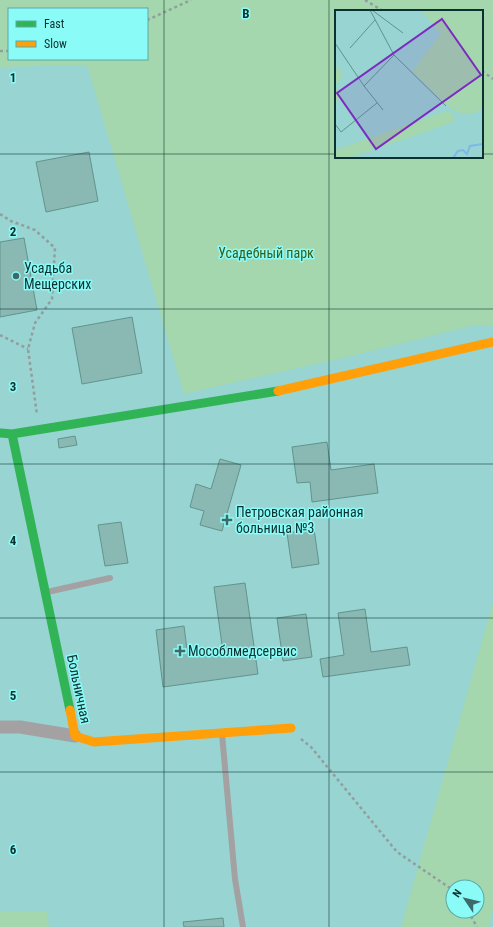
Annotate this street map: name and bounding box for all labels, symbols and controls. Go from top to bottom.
text: B [242,6,250,21]
legend [8,8,148,60]
inset map [335,10,483,158]
text: Fast [44,17,65,31]
text: Slow [44,37,67,51]
text: 1 [10,70,16,85]
text: 2 [10,224,17,239]
park label: Усадебный парк [218,245,314,261]
place label: Усадьба Мещерских [24,260,91,292]
marker: Усадьба Мещерских [11,271,21,281]
text: 3 [10,379,16,394]
place label: Петровская районная больница №3 [236,504,363,536]
marker: Петровская районная больница №3 [221,514,233,526]
text: 4 [10,533,17,548]
place label: Мособлмедсервис [188,643,297,659]
marker: Мособлмедсервис [175,646,185,656]
street label: Больничная [64,653,94,725]
text: 5 [10,688,17,703]
text: 6 [10,842,17,857]
north arrow [445,879,485,919]
text: N [450,887,465,900]

